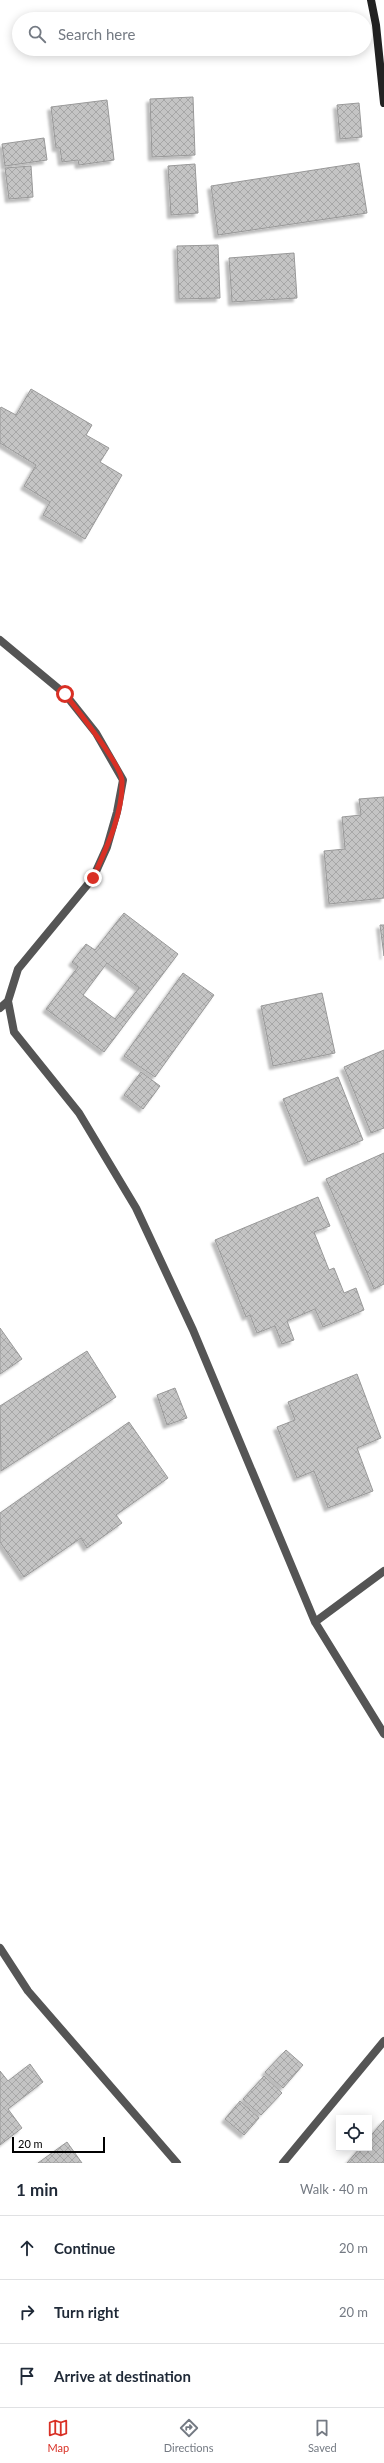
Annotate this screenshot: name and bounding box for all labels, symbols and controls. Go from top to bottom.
search box [12,12,372,56]
icon: search [26,23,48,45]
text: Search here [58,25,135,43]
route start [56,685,74,703]
route end [84,869,102,887]
map controls [336,2115,372,2151]
button: locate [336,2115,372,2151]
scale bar [12,2135,105,2154]
text: 20 m [18,2137,43,2150]
text: 1 min [16,2179,58,2200]
text: Walk · 40 m [300,2181,368,2197]
icon: ahead [16,2237,38,2259]
text: Continue [54,2239,115,2257]
text: 20 m [339,2240,368,2256]
icon: right [16,2301,38,2323]
text: Turn right [54,2303,119,2321]
text: 20 m [339,2304,368,2320]
icon: arrive [16,2365,38,2387]
text: Arrive at destination [54,2367,191,2385]
tab: Map [47,2417,69,2454]
tab: Directions [164,2417,213,2454]
tab: Saved [308,2417,337,2454]

